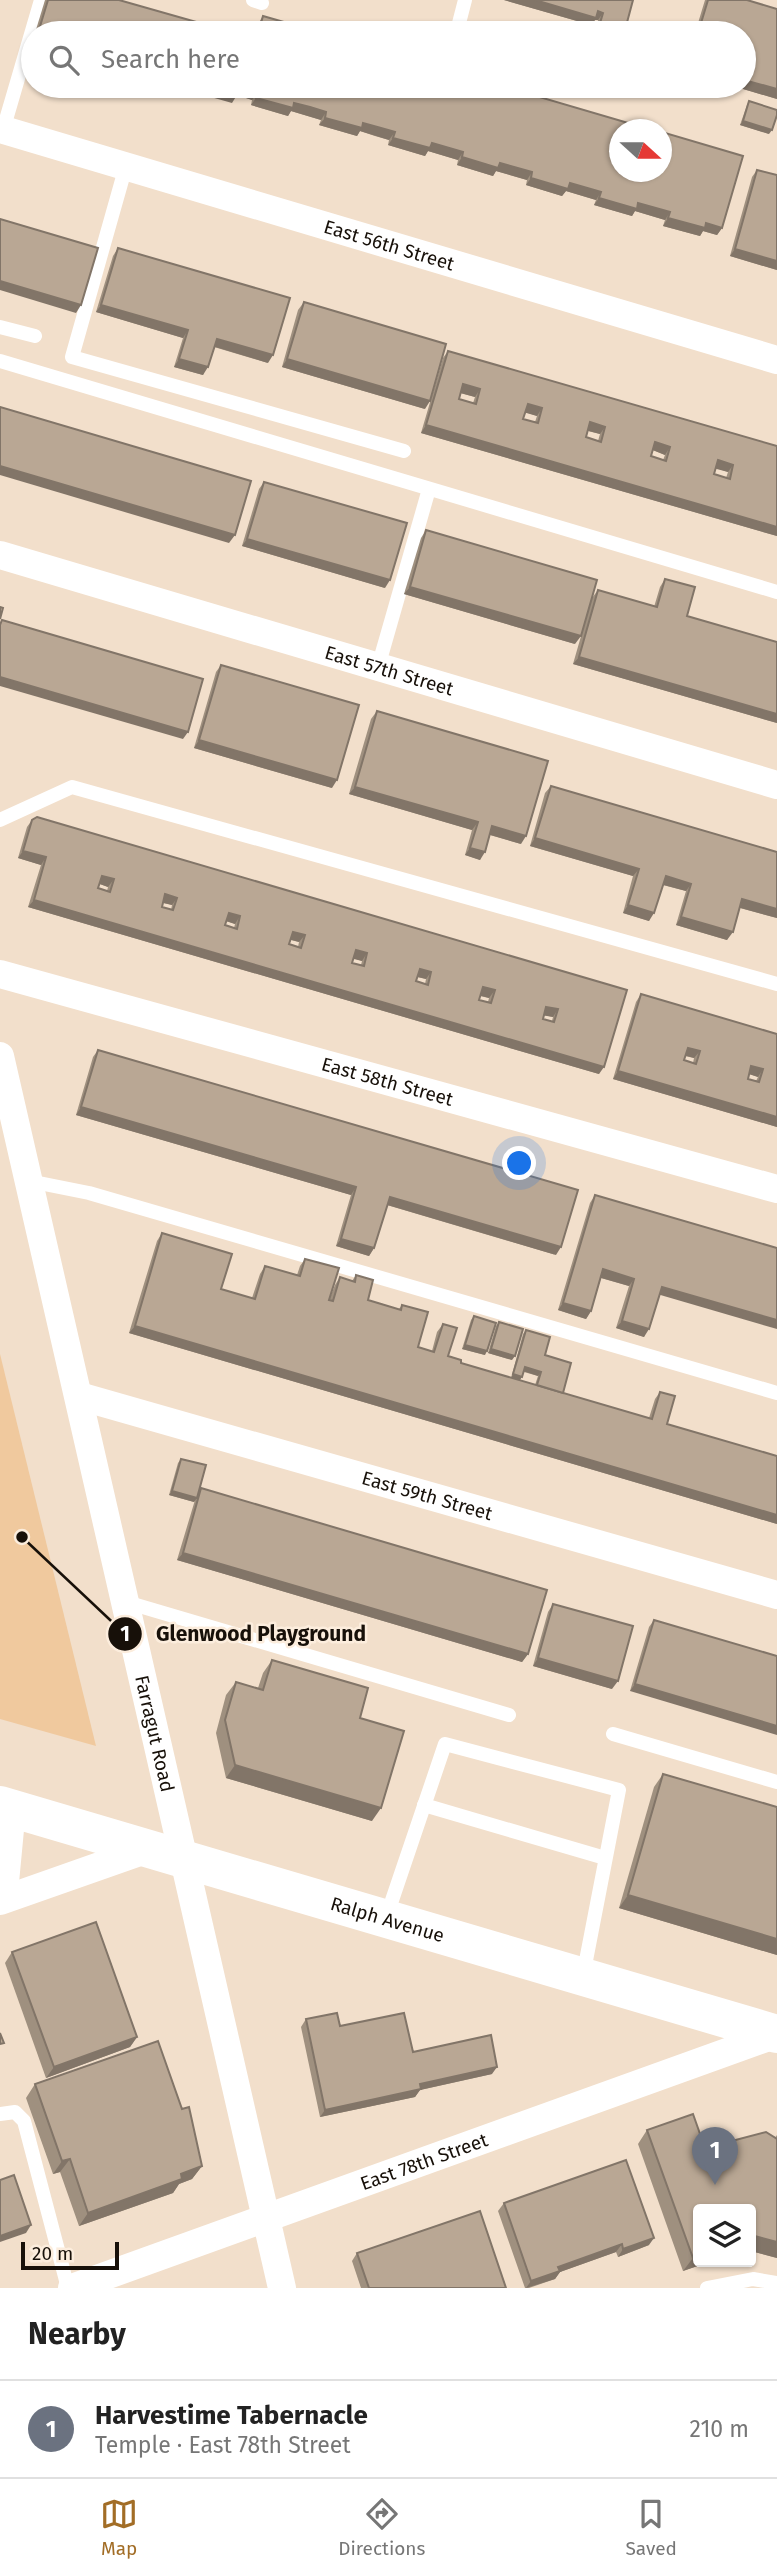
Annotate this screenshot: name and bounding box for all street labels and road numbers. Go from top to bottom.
street label: East 56th Street [321,215,457,275]
street label: East 57th Street [322,641,456,701]
street label: East 58th Street [319,1053,456,1111]
street label: East 59th Street [359,1466,495,1525]
street label: Farragut Road [130,1673,179,1794]
street label: Ralph Avenue [328,1892,447,1947]
street label: East 78th Street [357,2128,491,2195]

